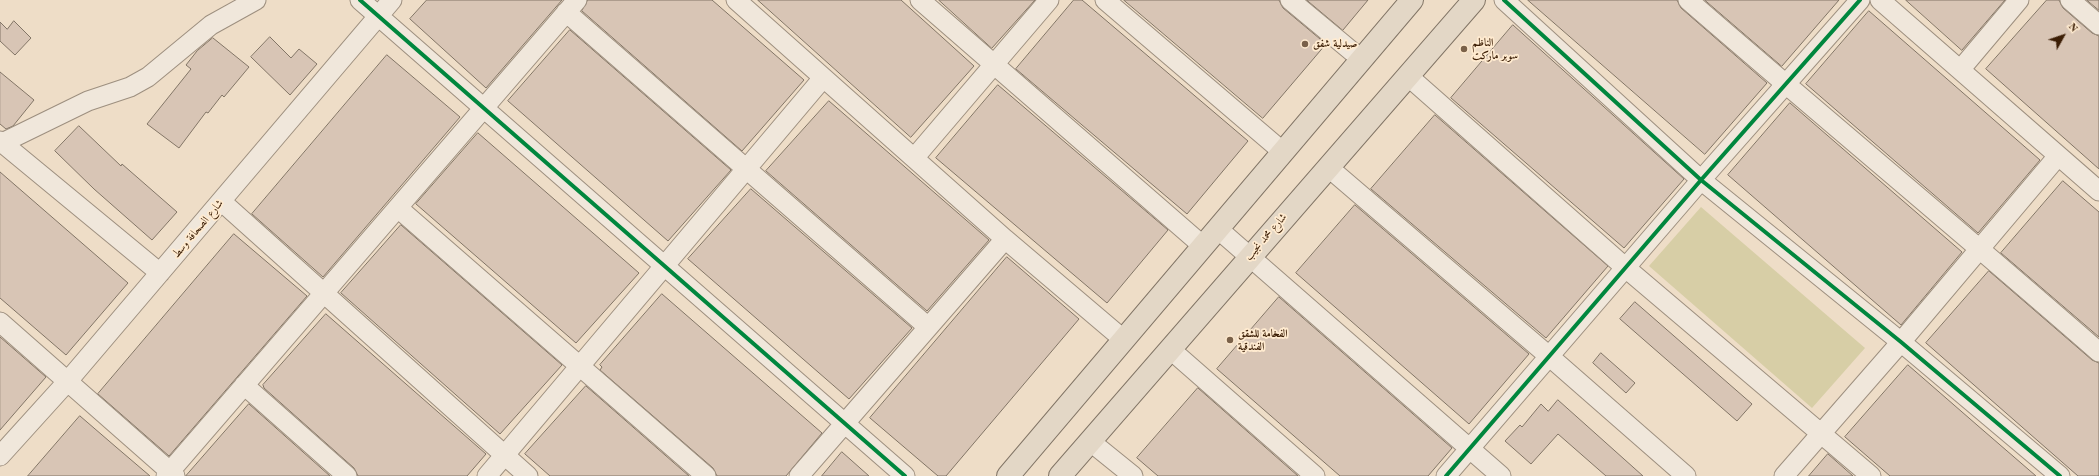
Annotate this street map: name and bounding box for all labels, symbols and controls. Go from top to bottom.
north arrow [2043,16,2083,56]
text: N [2066,21,2079,35]
place label: الناظم سوبر ماركت [1472,36,1518,62]
place label: صيدلية شفق [1313,37,1357,51]
marker: صيدلية شفق [1300,39,1310,49]
marker: الناظم سوبر ماركت [1459,44,1469,54]
street label: شارع الصحافة وسط [170,197,226,261]
street label: شارع محمد نجيب [1242,211,1290,263]
place label: الفخامة للشقق الفندقية [1238,327,1288,353]
marker: الفخامة للشقق الفندقية [1225,335,1235,345]

